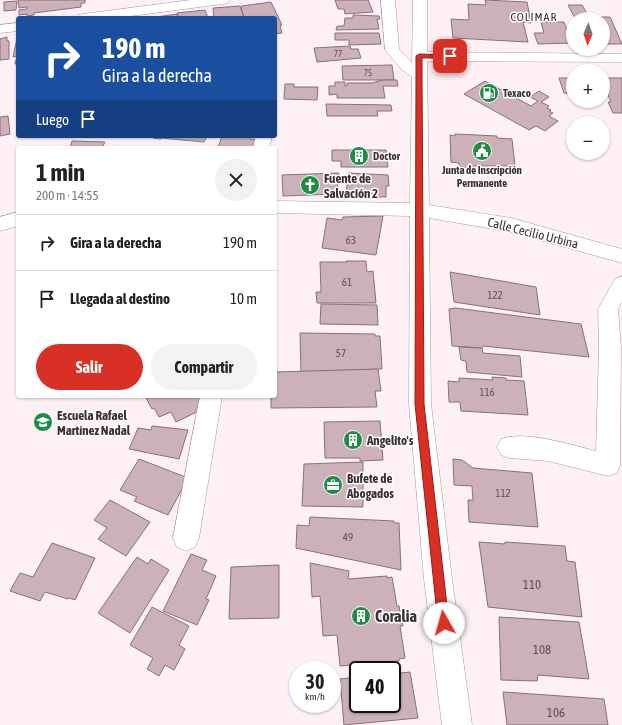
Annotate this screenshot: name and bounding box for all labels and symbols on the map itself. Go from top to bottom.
district label: COLIMAR [511,10,557,24]
north arrow [566,12,610,56]
pin [433,39,467,73]
house number: 77 [334,49,342,59]
house number: 75 [364,68,372,78]
fuel station icon: Texaco [478,82,500,104]
place label: Texaco [503,87,531,99]
public building icon: Junta de Inscripción Permanente [471,140,493,162]
building icon: Doctor [348,145,370,167]
place label: Doctor [373,150,401,162]
place label: Junta de Inscripción Permanente [441,164,522,189]
place label: Fuente de Salvación 2 [324,171,378,201]
church icon: Fuente de Salvación 2 [299,174,321,196]
street label: Calle Cecilio Urbina [486,214,580,252]
house number: 63 [346,234,356,246]
house number: 61 [342,276,352,288]
house number: 122 [487,289,503,301]
house number: 57 [336,347,346,359]
house number: 116 [479,386,495,398]
place label: Escuela Rafael Martínez Nadal [57,408,131,438]
school or university icon: Escuela Rafael Martínez Nadal [32,411,54,433]
building icon: Angelito's [342,429,364,451]
place label: Angelito's [366,433,414,448]
place label: Bufete de Abogados [346,471,394,501]
office icon: Bufete de Abogados [322,474,344,496]
house number: 112 [495,487,511,499]
house number: 49 [343,531,353,543]
house number: 110 [523,577,541,592]
position arrow [423,602,465,644]
building icon: Coralia [350,605,372,627]
place label: Coralia [375,607,417,625]
house number: 108 [533,642,551,657]
speed limit sign: 40 [349,661,401,713]
house number: 106 [547,705,565,720]

